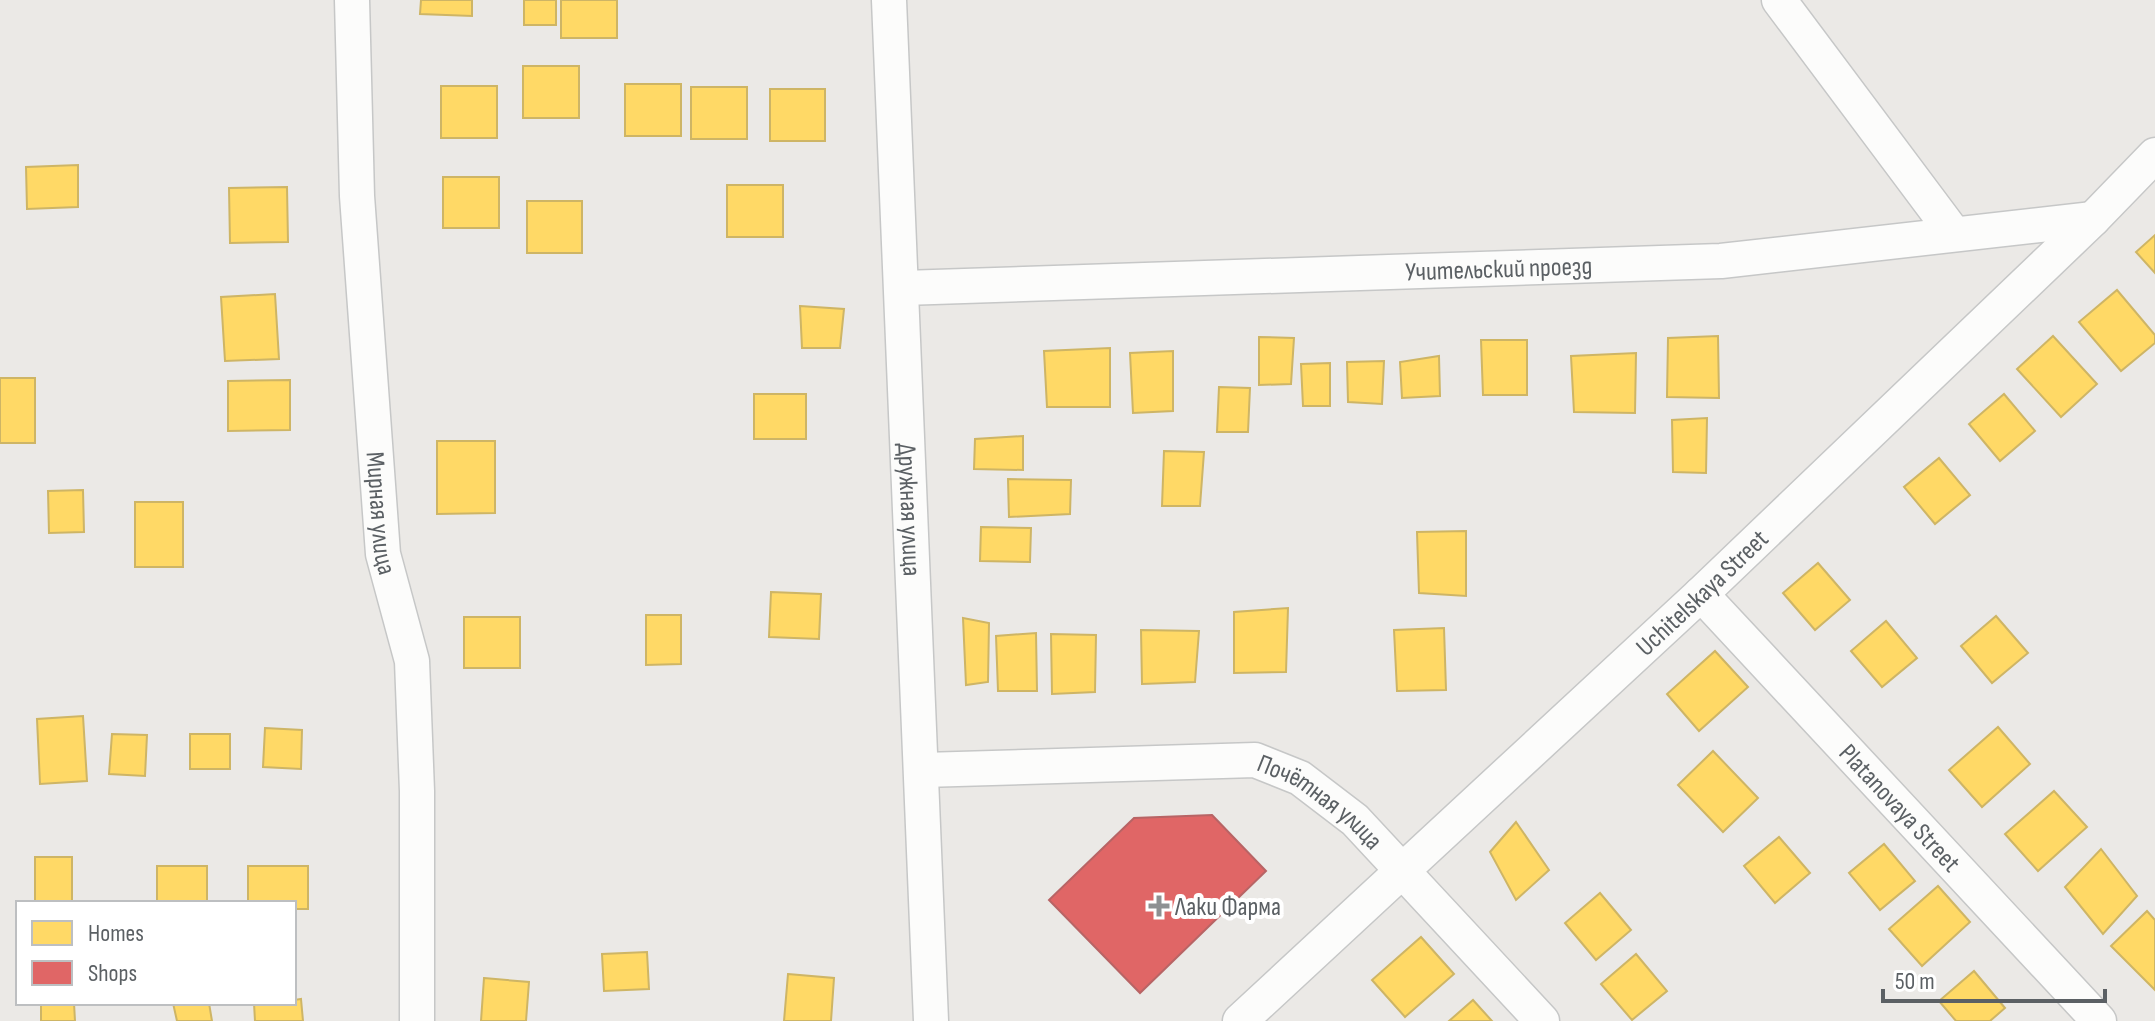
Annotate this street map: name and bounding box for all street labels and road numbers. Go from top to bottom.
street label: Учительский проезд [1405,251,1593,288]
street label: Дружная улица [890,442,927,577]
street label: Мирная улица [359,451,402,578]
street label: Uchitelskaya Street [1630,524,1775,663]
street label: Platanovaya Street [1832,738,1966,879]
street label: Почётная улица [1252,749,1388,856]

